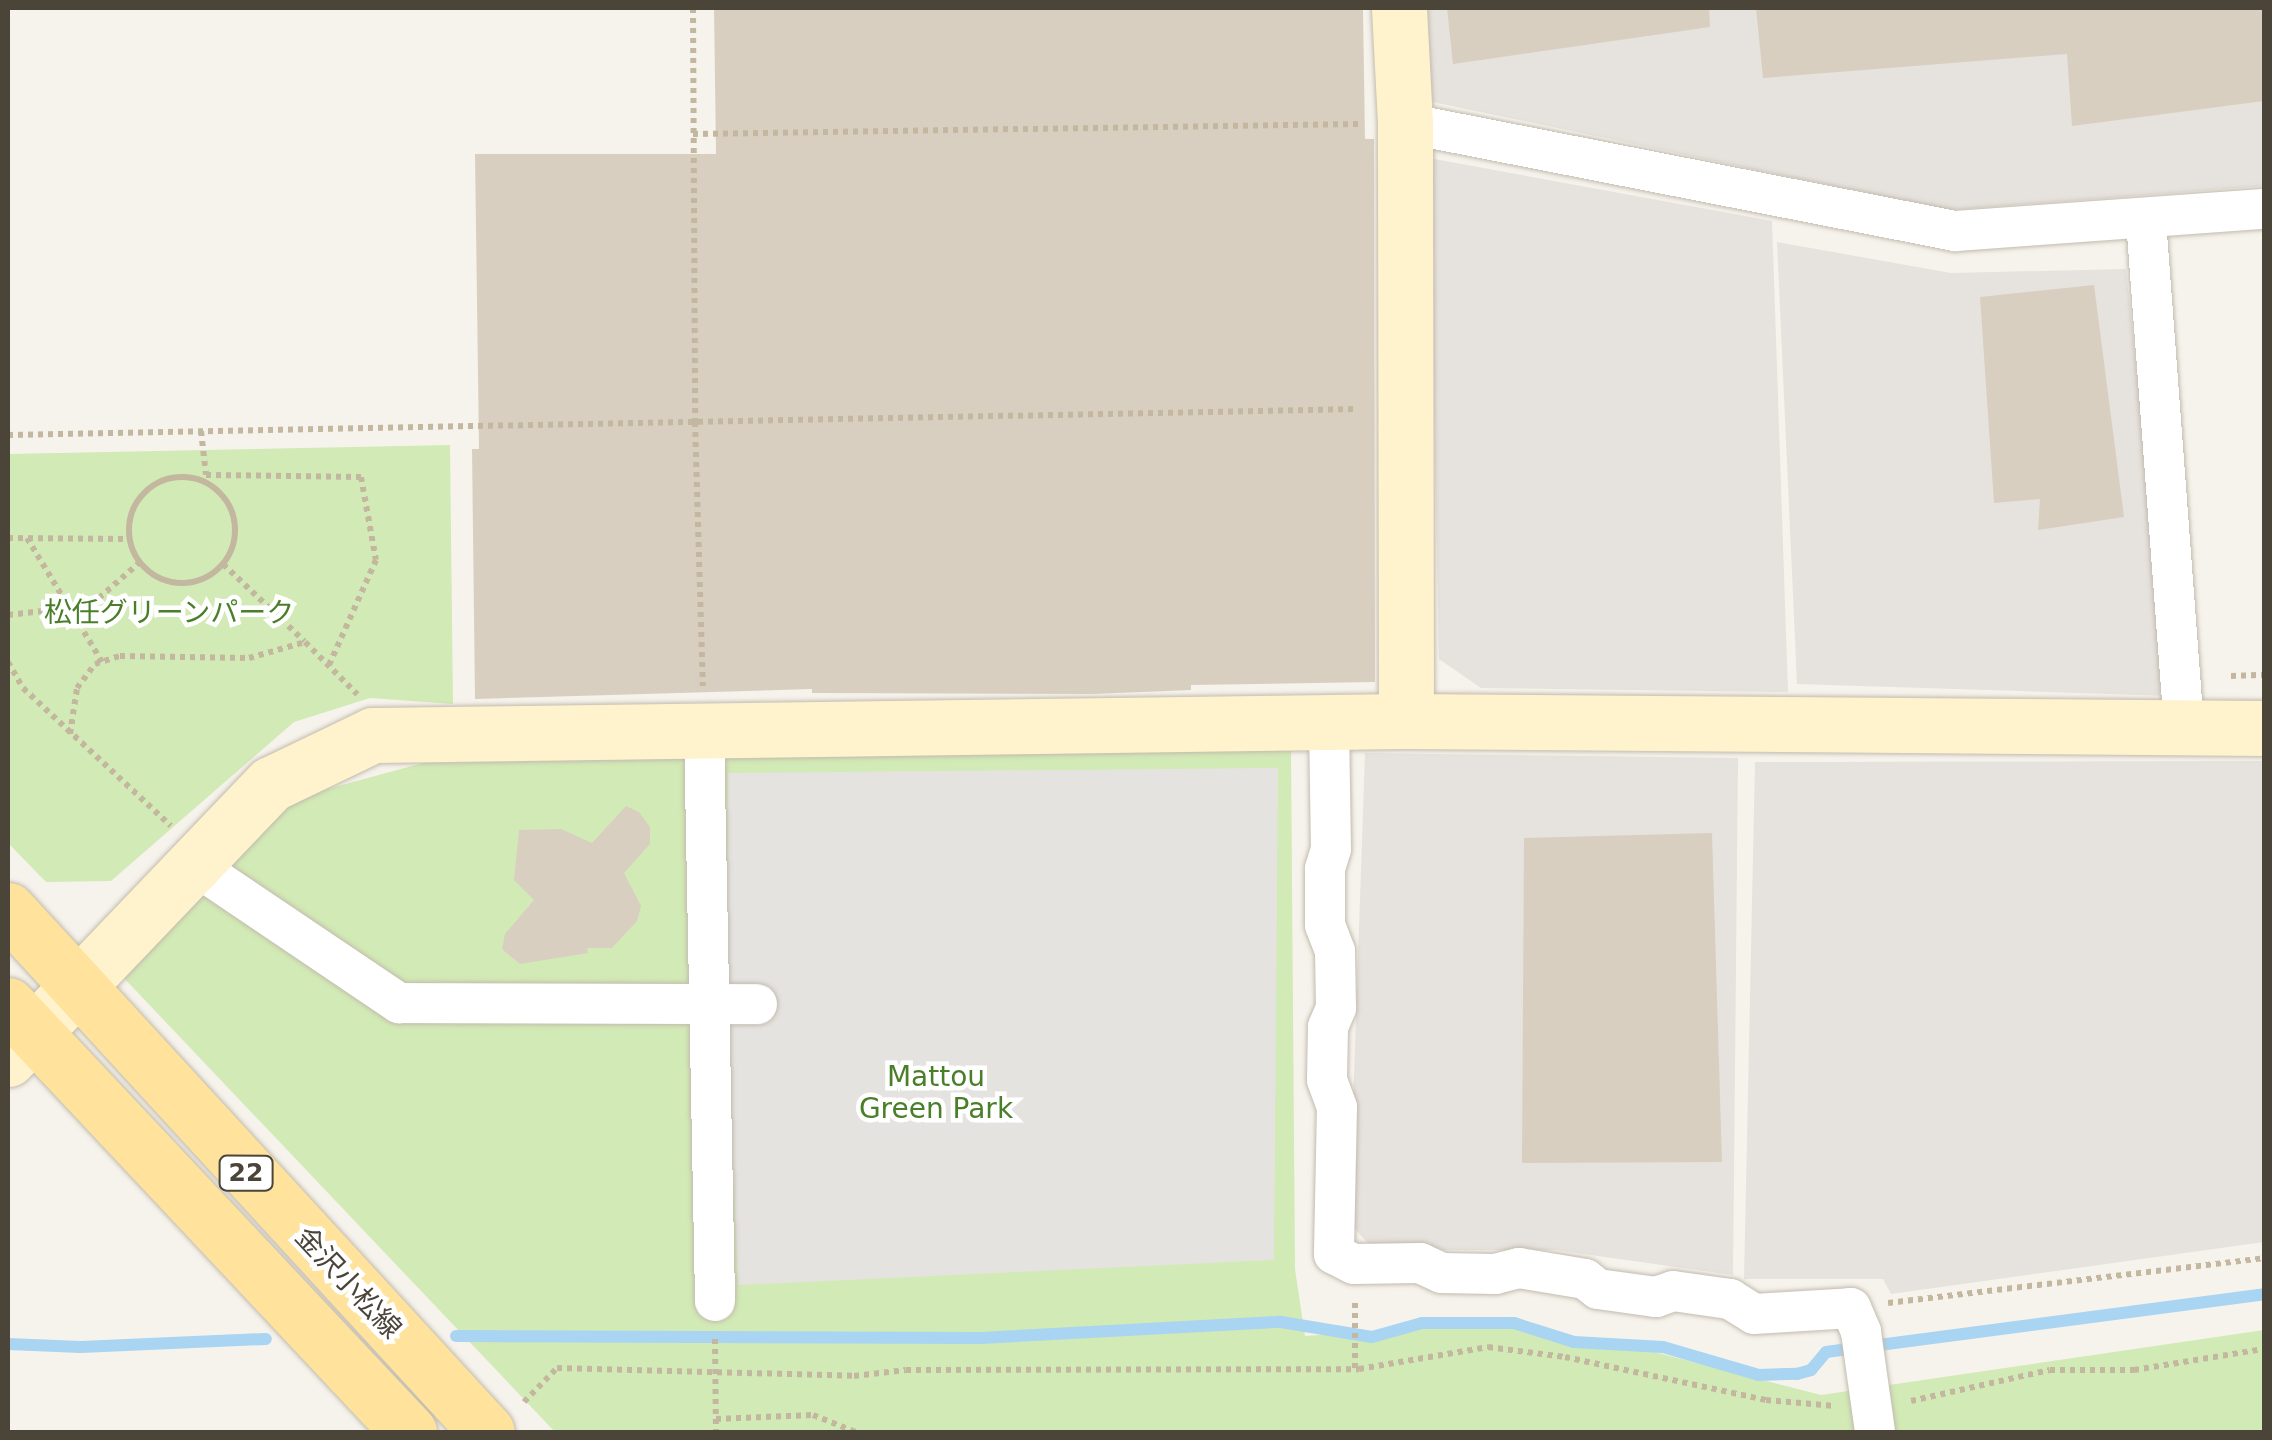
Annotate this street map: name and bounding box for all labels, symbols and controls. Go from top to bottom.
park label: 松任グリーンパーク [43,596,295,630]
park label: Mattou Green Park [859,1060,1013,1126]
road number: 22 [218,1153,274,1193]
street label: 金沢小松線 [288,1220,408,1346]

